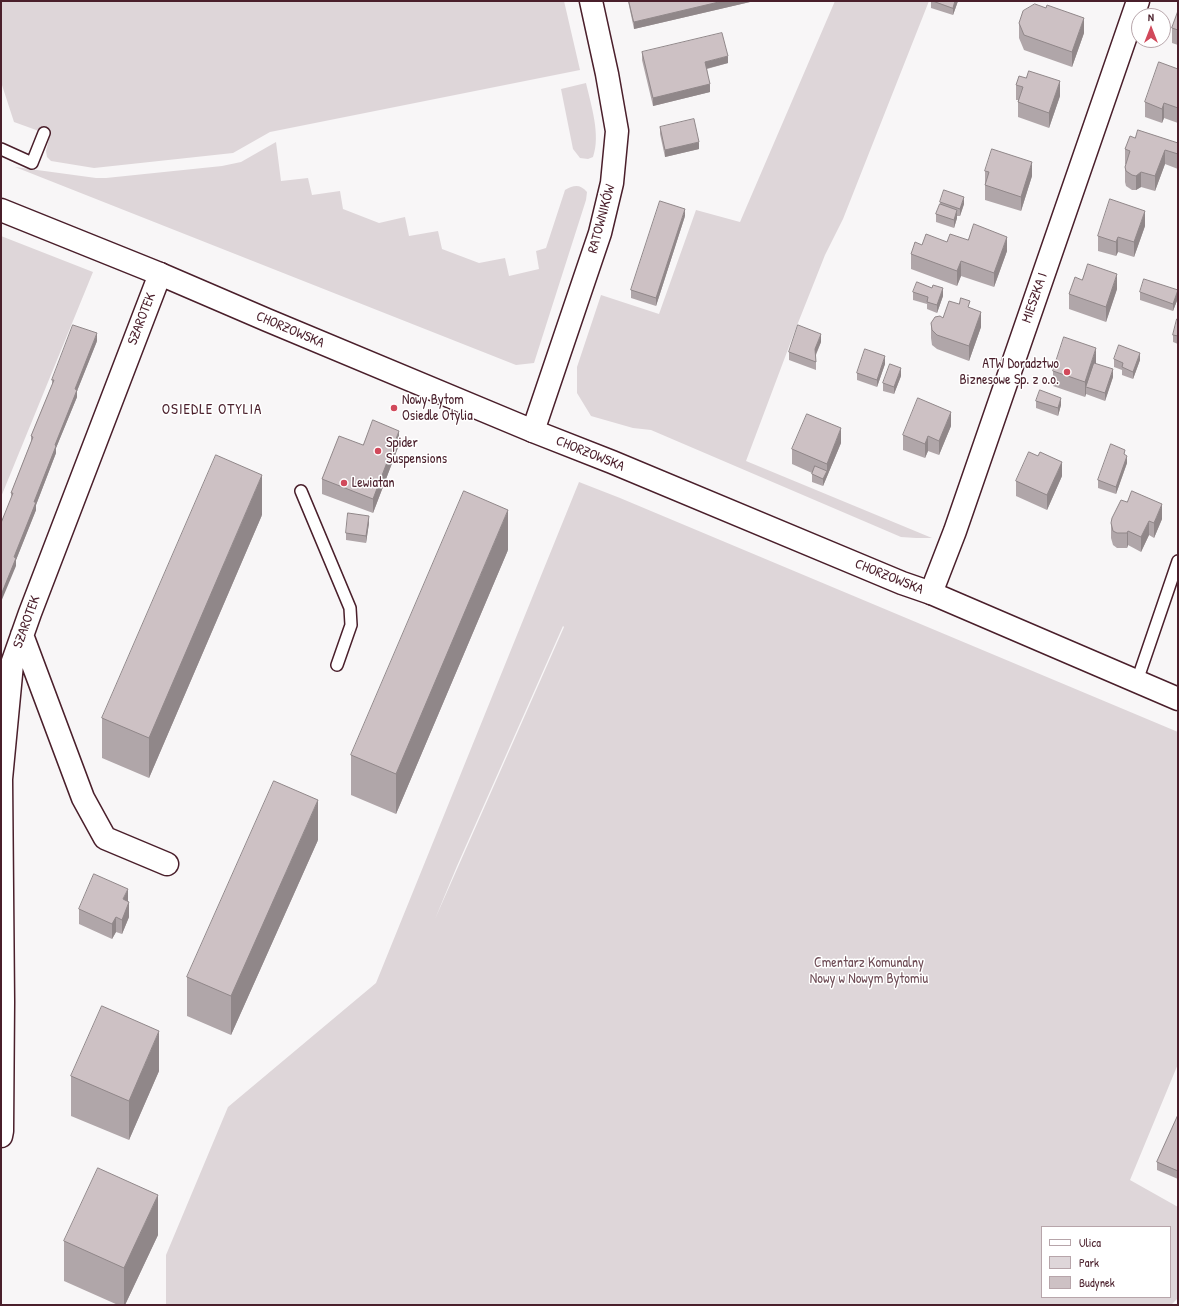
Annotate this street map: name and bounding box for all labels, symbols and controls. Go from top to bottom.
north arrow [1131,8,1171,48]
text: N [1148,10,1154,24]
street label: RATOWNIKÓW [585,183,619,255]
street label: MIESZKA I [1019,271,1051,325]
street label: SZAROTEK [124,291,160,347]
street label: CHORZOWSKA [253,308,327,352]
place label: ATW Doradztwo Biznesowe Sp. z o.o. [959,356,1059,388]
marker: ATW Doradztwo Biznesowe Sp. z o.o. [1062,367,1072,377]
place label: Nowy Bytom Osiedle Otylia [402,392,473,424]
district label: OSIEDLE OTYLIA [162,401,262,419]
marker: Nowy Bytom Osiedle Otylia [389,403,399,413]
street label: CHORZOWSKA [553,433,627,475]
place label: Spider Suspensions [386,435,447,468]
marker: Spider Suspensions [373,446,383,456]
place label: Lewiatan [352,475,395,491]
marker: Lewiatan [339,478,349,488]
street label: CHORZOWSKA [852,556,926,598]
street label: SZAROTEK [10,593,44,651]
park label: Cmentarz Komunalny Nowy w Nowym Bytomiu [810,955,928,988]
legend [1041,1226,1171,1298]
text: Ulica [1079,1234,1101,1251]
text: Park [1079,1254,1099,1271]
text: Budynek [1079,1274,1115,1291]

